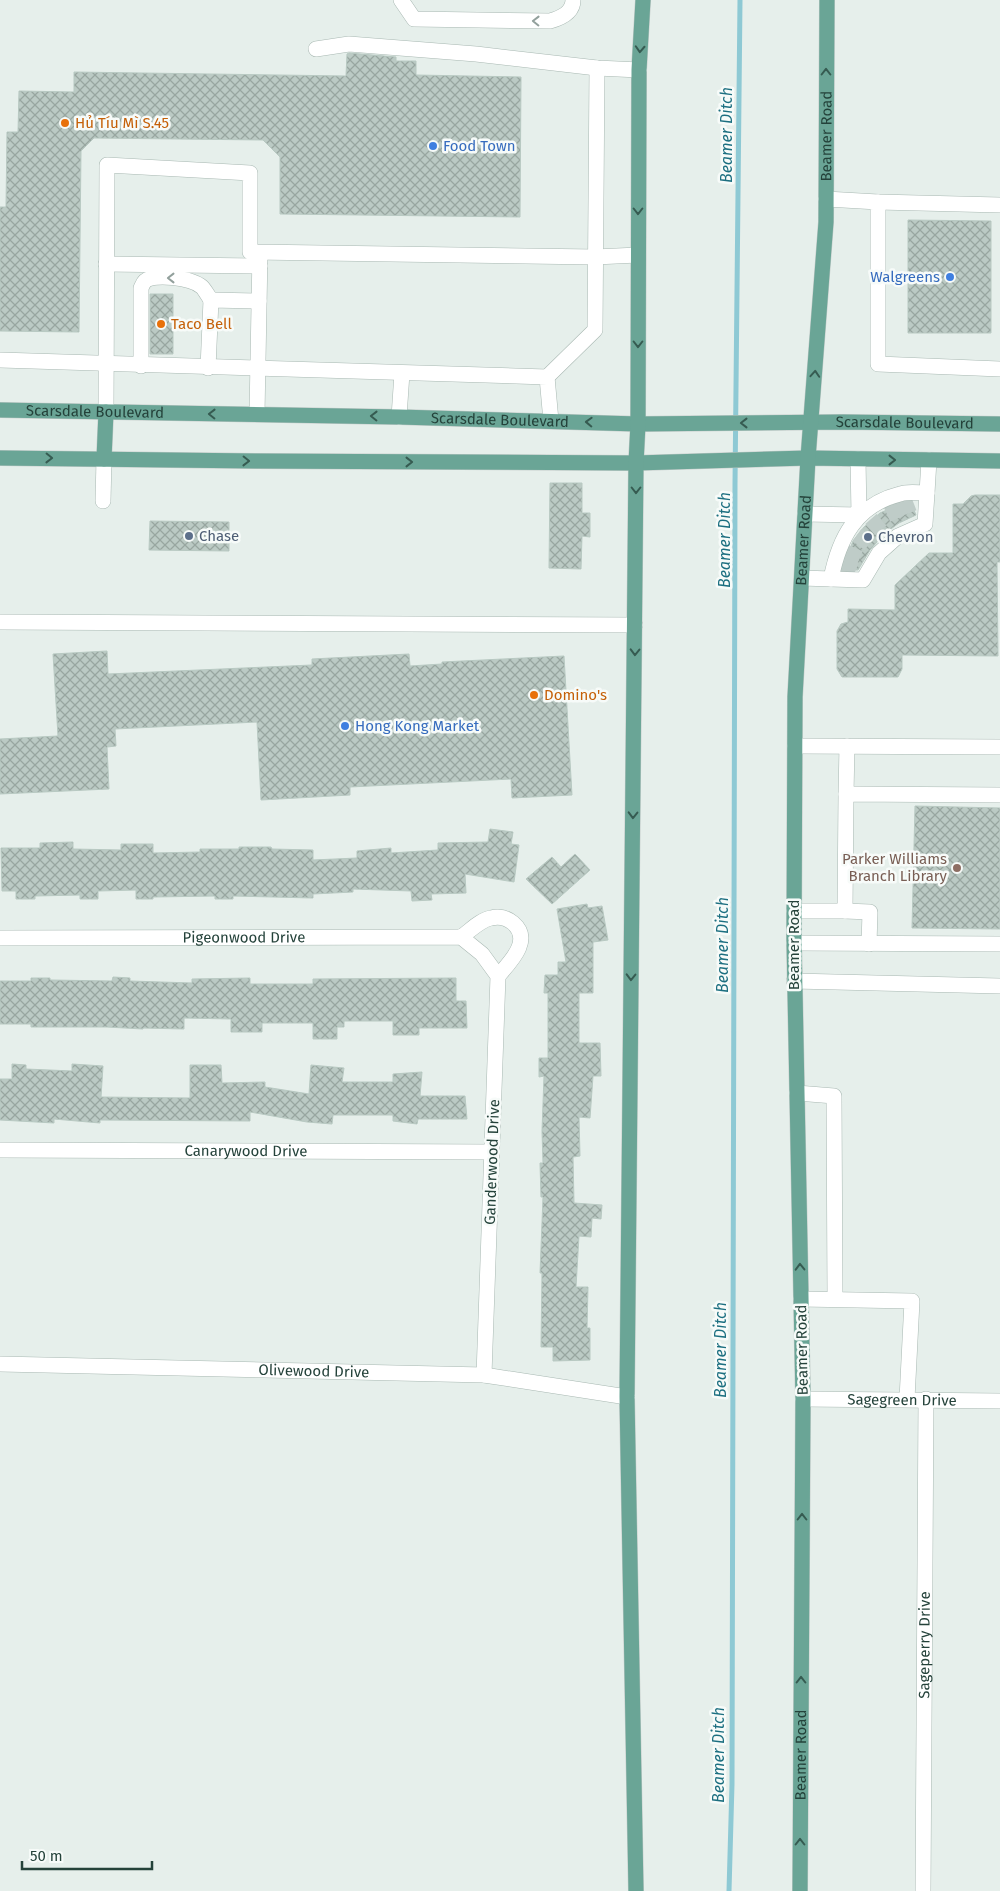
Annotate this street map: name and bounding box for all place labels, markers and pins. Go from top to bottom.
place label: Hủ Tíu Mì S.45 [75,114,169,132]
marker: Hủ Tíu Mì S.45 [59,117,71,129]
place label: Food Town [443,137,516,155]
marker: Food Town [427,140,439,152]
place label: Walgreens [870,268,940,286]
marker: Walgreens [944,271,956,283]
place label: Taco Bell [171,315,232,333]
marker: Taco Bell [155,318,167,330]
place label: Chase [199,527,239,545]
place label: Chevron [878,528,933,546]
marker: Chase [183,530,195,542]
marker: Chevron [862,531,874,543]
place label: Domino's [544,686,607,704]
marker: Domino's [528,689,540,701]
place label: Hong Kong Market [355,717,480,735]
marker: Hong Kong Market [339,720,351,732]
place label: Parker Williams Branch Library [842,850,948,885]
marker: Parker Williams Branch Library [951,862,963,874]

